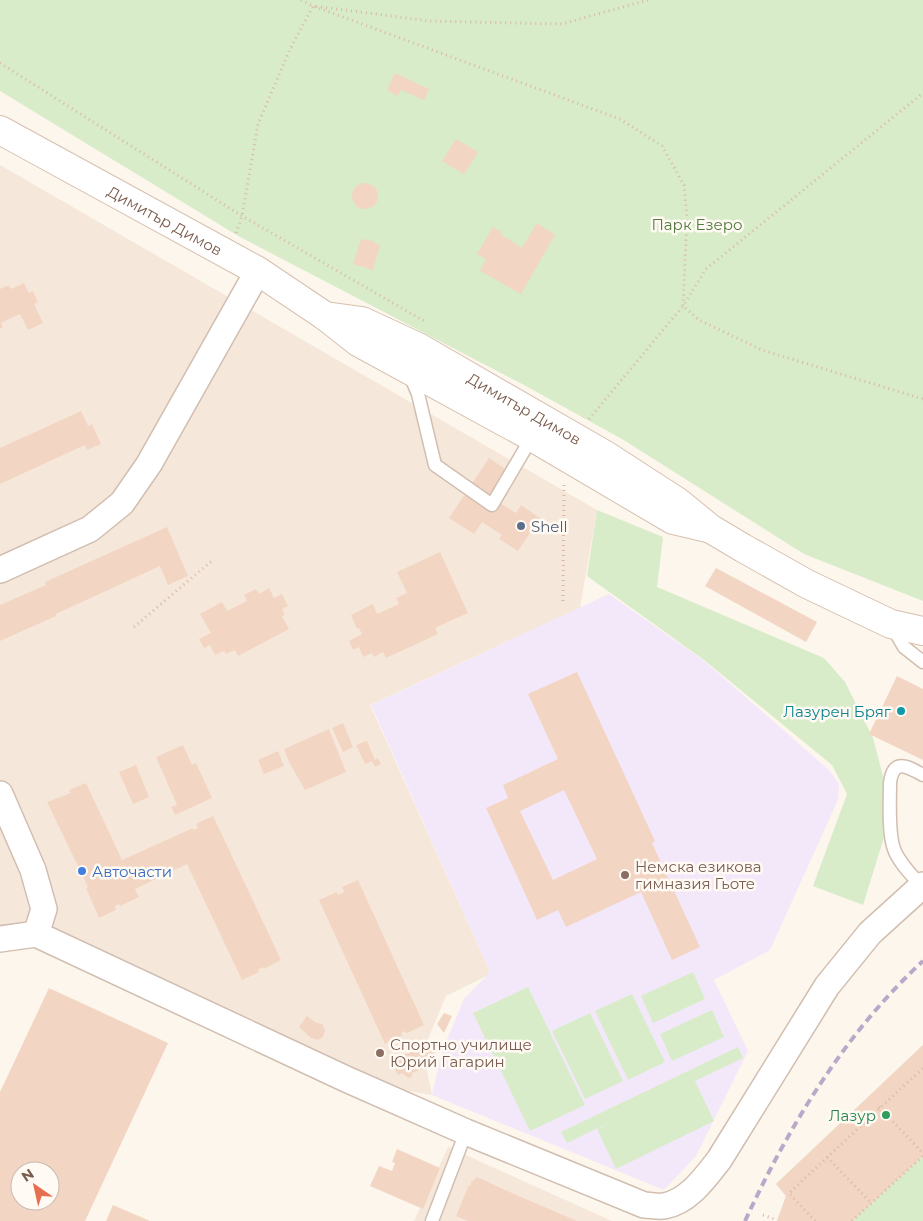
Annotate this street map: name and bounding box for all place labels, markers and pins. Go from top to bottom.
place label: Shell [531,517,568,536]
marker: Shell [515,520,527,532]
place label: Лазурен Бряг [783,702,892,721]
marker: Лазурен Бряг [895,705,907,717]
place label: Немска езикова гимназия Гьоте [635,857,762,893]
place label: Авточасти [92,862,172,881]
marker: Авточасти [76,865,88,877]
marker: Немска езикова гимназия Гьоте [619,869,631,881]
place label: Спортно училище Юрий Гагарин [390,1035,532,1071]
marker: Спортно училище Юрий Гагарин [374,1047,386,1059]
place label: Лазур [829,1106,876,1125]
marker: Лазур [880,1109,892,1121]

